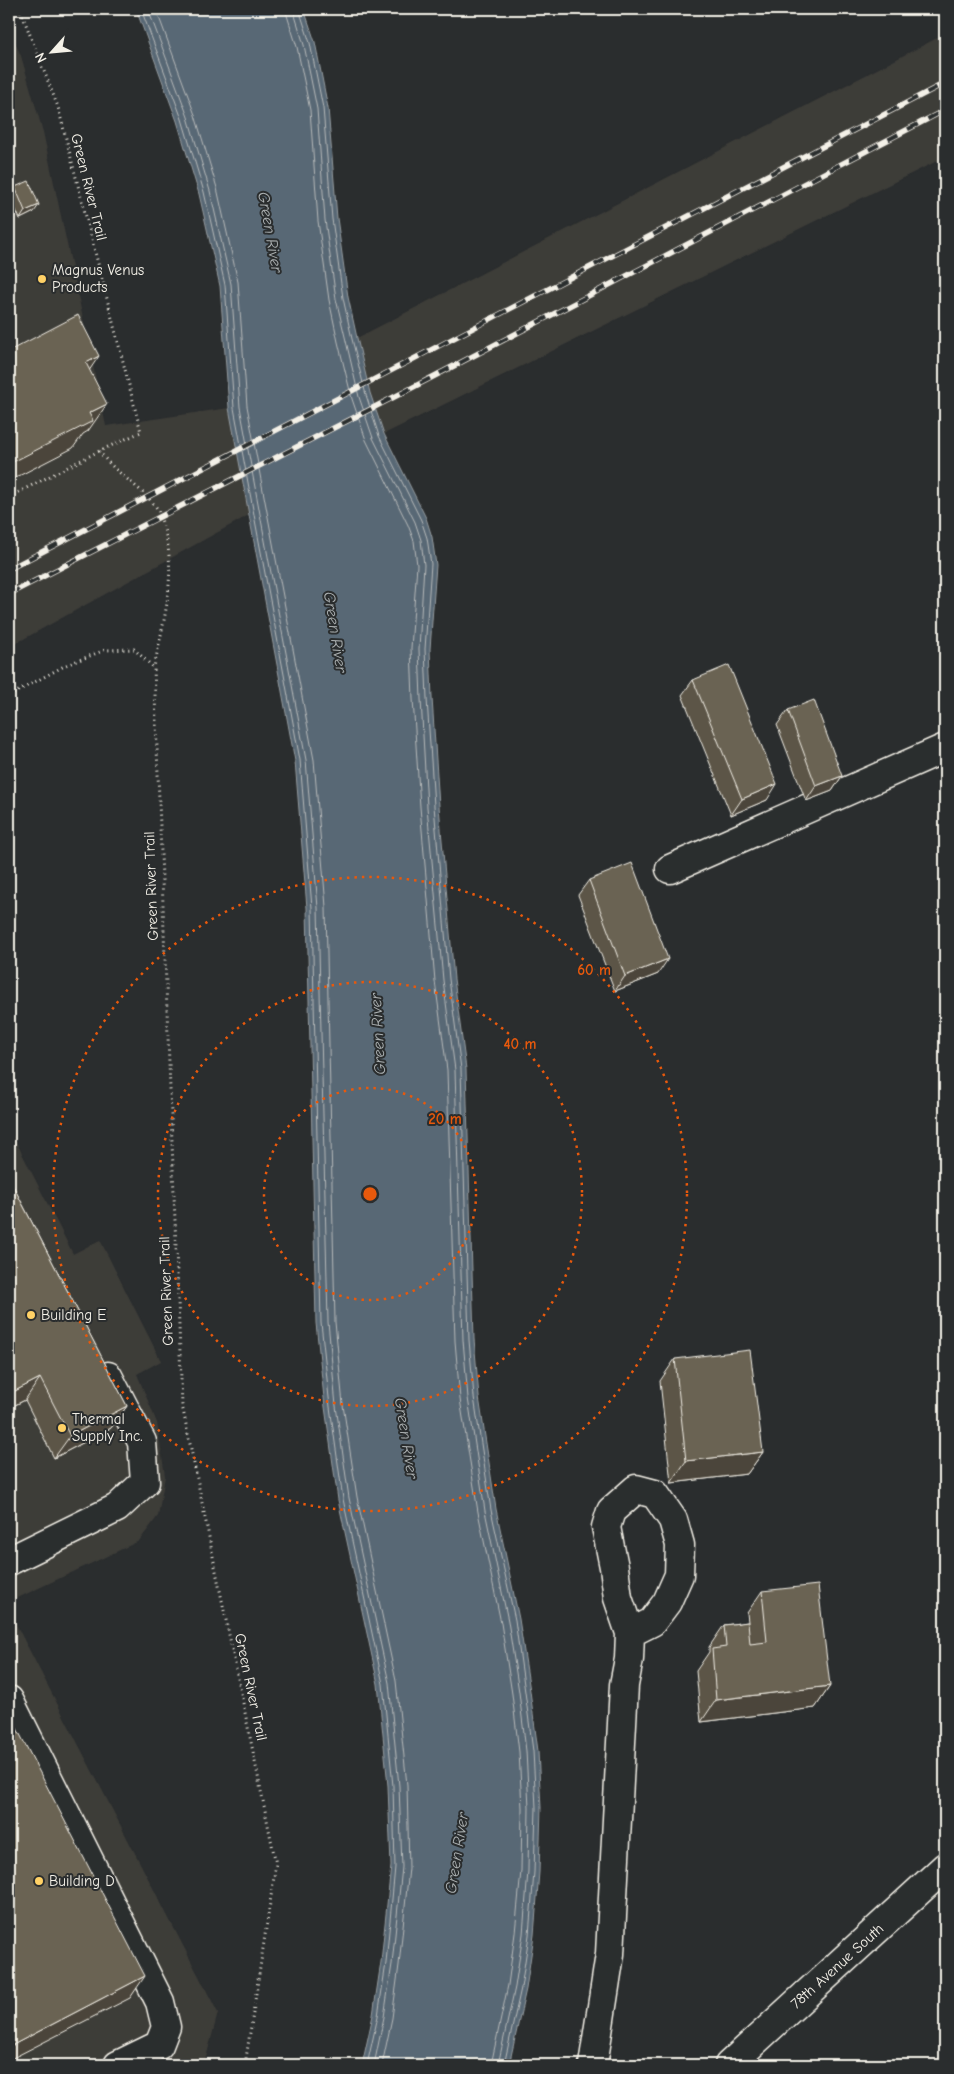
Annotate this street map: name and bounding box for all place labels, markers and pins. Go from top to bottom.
place label: Magnus Venus Products [52,261,144,296]
marker: Magnus Venus Products [36,273,48,285]
centre of rings [361,1185,379,1203]
place label: Building E [41,1306,106,1324]
marker: Building E [25,1309,37,1321]
place label: Thermal Supply Inc. [72,1410,143,1445]
marker: Thermal Supply Inc. [56,1422,68,1434]
place label: Building D [49,1872,115,1890]
marker: Building D [33,1875,45,1887]

